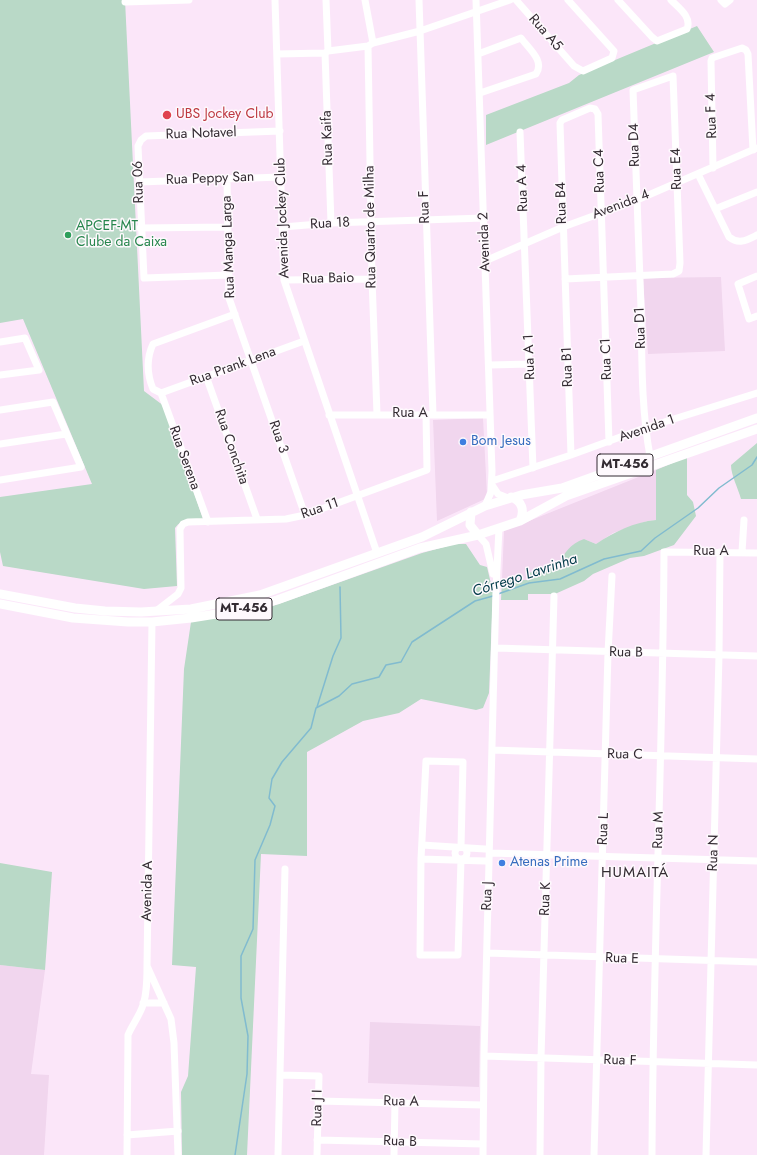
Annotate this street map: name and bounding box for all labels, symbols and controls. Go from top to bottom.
street label: Rua A5 [524,11,566,55]
street label: Rua F 4 [703,93,721,139]
place label: UBS Jockey Club [176,107,274,123]
marker: UBS Jockey Club [161,109,173,121]
street label: Rua Kaifa [319,110,337,166]
street label: Rua D4 [626,123,644,167]
street label: Rua Notavel [165,124,237,144]
street label: Rua E4 [668,148,686,190]
street label: Rua C4 [591,149,609,193]
street label: Avenida Jockey Club [272,157,294,279]
street label: Rua 06 [130,160,148,204]
street label: Rua A 4 [514,164,532,212]
street label: Rua Quarto de Milha [362,165,380,289]
street label: Rua Peppy San [166,169,254,189]
street label: Rua B4 [553,182,571,224]
street label: Avenida 4 [590,186,652,224]
street label: Rua F [416,190,434,224]
street label: Rua Manga Larga [219,195,239,299]
street label: Avenida 2 [476,212,494,272]
street label: Rua 18 [310,215,350,233]
place label: APCEF-MT Clube da Caixa [76,219,167,252]
marker: APCEF-MT Clube da Caixa [63,230,73,240]
street label: Rua Baio [302,270,354,288]
street label: Rua D1 [632,307,650,349]
street label: Rua A 1 [521,334,539,380]
street label: Rua C1 [598,338,616,380]
street label: Rua Prank Lena [188,344,278,390]
street label: Rua B1 [559,347,577,387]
street label: Rua A [392,406,428,422]
street label: Rua Conchita [210,407,252,487]
street label: Avenida 1 [617,412,677,446]
street label: Rua 3 [265,418,291,456]
street label: Rua Serena [165,424,203,492]
place label: Bom Jesus [471,434,531,450]
marker: Bom Jesus [458,437,468,447]
road number: MT-456 [597,454,653,476]
street label: Rua 11 [299,495,341,523]
street label: Rua A [693,544,729,560]
water label: Córrego Lavrinha [470,551,580,601]
road number: MT-456 [216,598,272,620]
street label: Rua B [609,644,643,662]
street label: Rua C [607,746,643,764]
street label: Rua M [650,811,668,849]
street label: Rua L [595,813,613,845]
street label: Rua N [705,834,723,872]
place label: Atenas Prime [510,855,588,871]
marker: Atenas Prime [497,858,507,868]
street label: Avenida A [139,860,157,922]
district label: HUMAITÁ [601,864,669,882]
street label: Rua J [479,881,497,911]
street label: Rua K [537,882,555,916]
street label: Rua E [605,950,639,968]
street label: Rua F [603,1052,637,1070]
street label: Rua J I [309,1089,327,1127]
street label: Rua A [383,1093,419,1111]
street label: Rua B [383,1133,417,1151]

